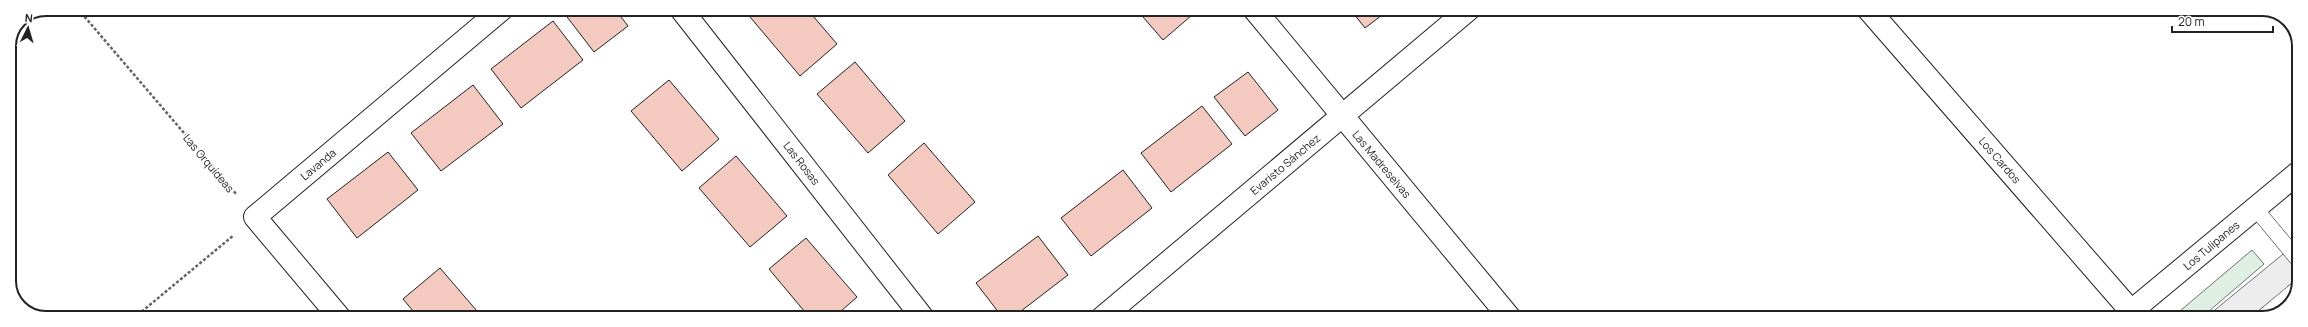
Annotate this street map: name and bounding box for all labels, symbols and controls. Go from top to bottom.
north arrow [8,8,48,48]
scale bar [2172,8,2273,34]
text: N [24,10,34,25]
text: 20 m [2178,13,2205,30]
street label: Las Madreselvas [1349,127,1415,201]
street label: Evaristo Sánchez [1247,130,1323,198]
street label: Las Orquídeas [180,131,238,196]
street label: Los Cardos [1976,134,2024,186]
street label: Las Rosas [780,138,824,188]
street label: Lavanda [297,145,339,183]
street label: Los Tulipanes [2180,217,2242,273]

